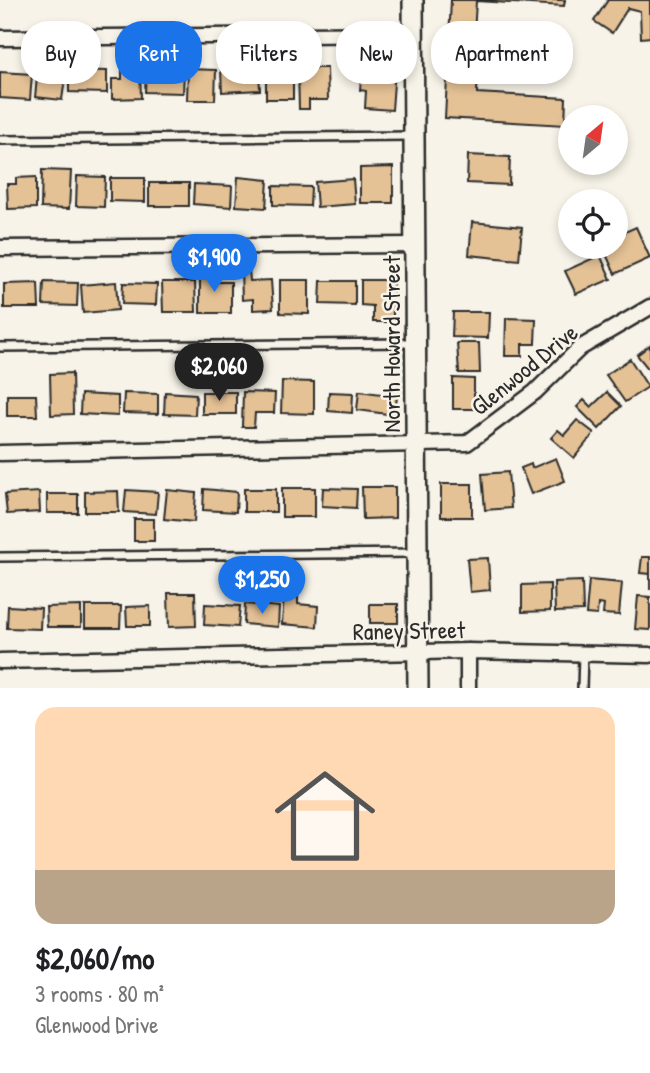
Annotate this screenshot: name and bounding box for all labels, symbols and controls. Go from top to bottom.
chip: Buy [21,21,101,84]
chip: Rent [115,21,202,84]
chip: Filters [216,21,322,84]
chip: New [336,21,417,84]
chip: Apartment [431,21,573,84]
north arrow [558,105,628,175]
map controls [558,105,628,259]
button: locate [558,189,628,259]
pin: $1,900 [157,234,271,294]
text: $1,900 [187,241,241,272]
street label: North Howard Street [375,255,407,432]
street label: Glenwood Drive [464,316,584,422]
pin: $2,060 [162,344,276,403]
text: $2,060 [191,350,247,381]
pin: $1,250 [205,556,319,616]
text: $1,250 [234,563,290,594]
street label: Raney Street [353,613,466,647]
icon: home [262,753,388,879]
text: $2,060/mo [35,938,154,978]
text: 3 rooms · 80 m² [35,978,164,1009]
text: Glenwood Drive [35,1009,158,1040]

